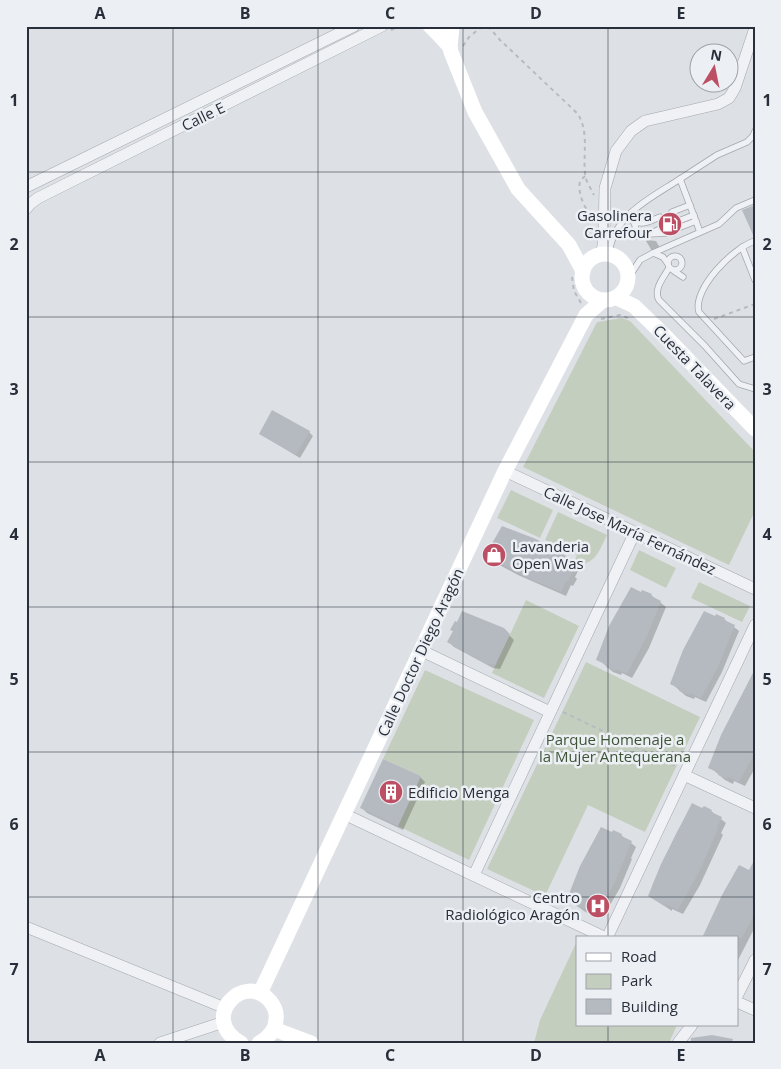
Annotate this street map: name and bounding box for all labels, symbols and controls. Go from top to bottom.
text: A [94,2,106,24]
text: B [240,2,250,24]
text: C [385,2,395,24]
text: D [530,2,542,24]
text: E [677,2,686,24]
north arrow [688,42,738,92]
text: N [709,44,724,65]
text: 1 [9,89,19,111]
text: 1 [762,89,772,111]
street label: Calle E [178,97,228,135]
place label: Gasolinera Carrefour [577,205,652,242]
fuel station icon: Gasolinera Carrefour [657,211,683,237]
text: 2 [9,233,19,255]
text: 2 [762,233,772,255]
street label: Cuesta Talavera [649,320,741,414]
text: 3 [9,378,19,400]
text: 3 [762,378,772,400]
street label: Calle Jose María Fernández [541,481,719,579]
text: 4 [9,523,19,545]
text: 4 [762,523,772,545]
place label: Lavanderia Open Was [512,536,589,573]
shop icon: Lavanderia Open Was [481,542,507,568]
street label: Calle Doctor Diego Aragón [372,565,468,739]
text: 5 [9,668,19,690]
text: 5 [762,668,772,690]
park label: Parque Homenaje a la Mujer Antequerana [539,729,691,766]
building icon: Edificio Menga [378,779,404,805]
place label: Edificio Menga [408,782,510,802]
text: 6 [9,813,19,835]
text: 6 [762,813,772,835]
place label: Centro Radiológico Aragón [445,887,580,924]
hospital icon: Centro Radiológico Aragón [585,893,611,919]
legend [576,936,738,1026]
text: Road [621,946,657,966]
text: 7 [9,958,19,980]
text: 7 [762,958,772,980]
text: Park [621,970,652,990]
text: Building [621,996,678,1016]
text: A [94,1044,106,1066]
text: B [240,1044,250,1066]
text: C [385,1044,395,1066]
text: D [530,1044,542,1066]
text: E [677,1044,686,1066]

